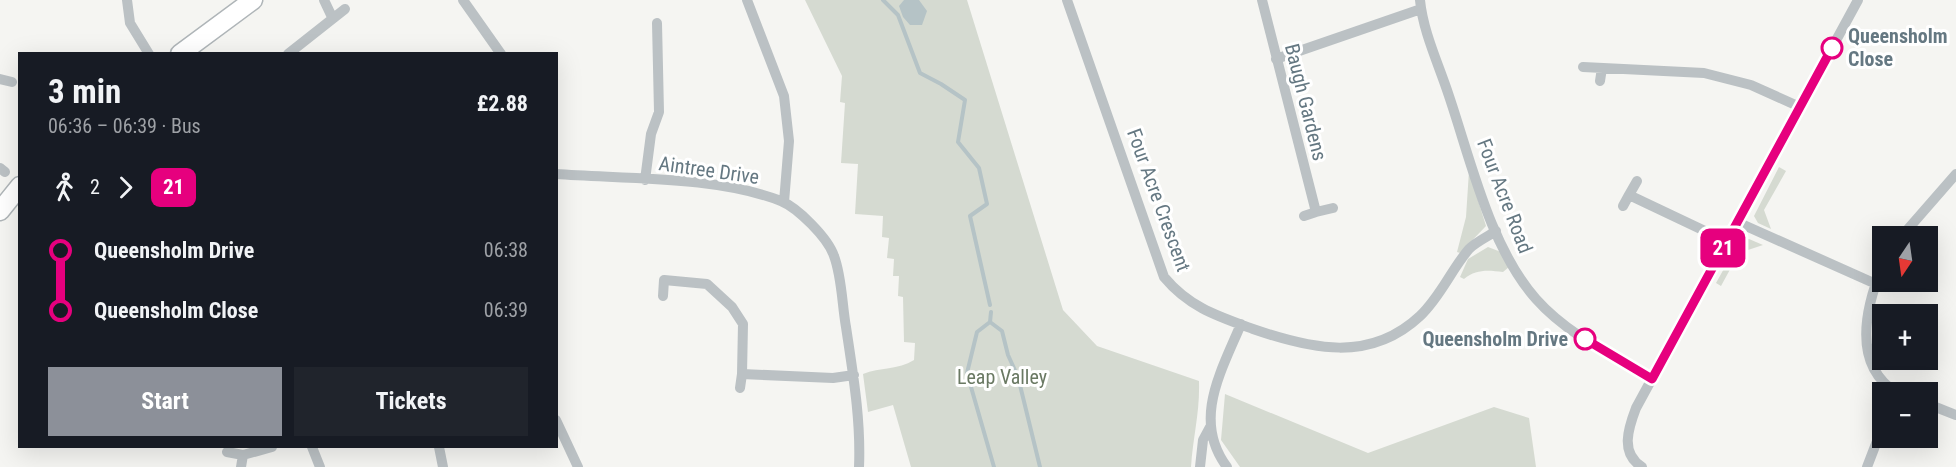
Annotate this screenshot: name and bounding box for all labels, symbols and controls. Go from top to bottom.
place label: Queensholm Close [1848,24,1948,71]
marker: Queensholm Close [1821,37,1843,59]
street label: Baugh Gardens [1280,41,1332,163]
text: 3 min [48,72,121,111]
text: £2.88 [477,91,528,116]
text: 06:36 – 06:39 · Bus [48,114,201,138]
street label: Four Acre Crescent [1122,125,1196,275]
street label: Four Acre Road [1472,135,1538,257]
street label: Aintree Drive [657,151,761,189]
icon: walk [48,171,81,204]
icon: forward [109,171,142,204]
text: 2 [90,175,100,199]
text: 21 [163,175,184,199]
north arrow [1872,226,1938,292]
map controls [1872,226,1938,448]
line badge: 21 [1696,228,1750,268]
text: 21 [1712,236,1734,260]
text: Queensholm Drive [94,238,254,263]
text: 06:38 [484,238,528,262]
text: Queensholm Close [94,298,258,323]
text: 06:39 [484,298,528,322]
button: + [1872,304,1938,370]
place label: Queensholm Drive [1422,327,1568,351]
marker: Queensholm Drive [1574,328,1596,350]
park label: Leap Valley [957,365,1047,389]
button: Start [48,367,282,436]
button: Tickets [294,367,528,436]
button: − [1872,382,1938,448]

